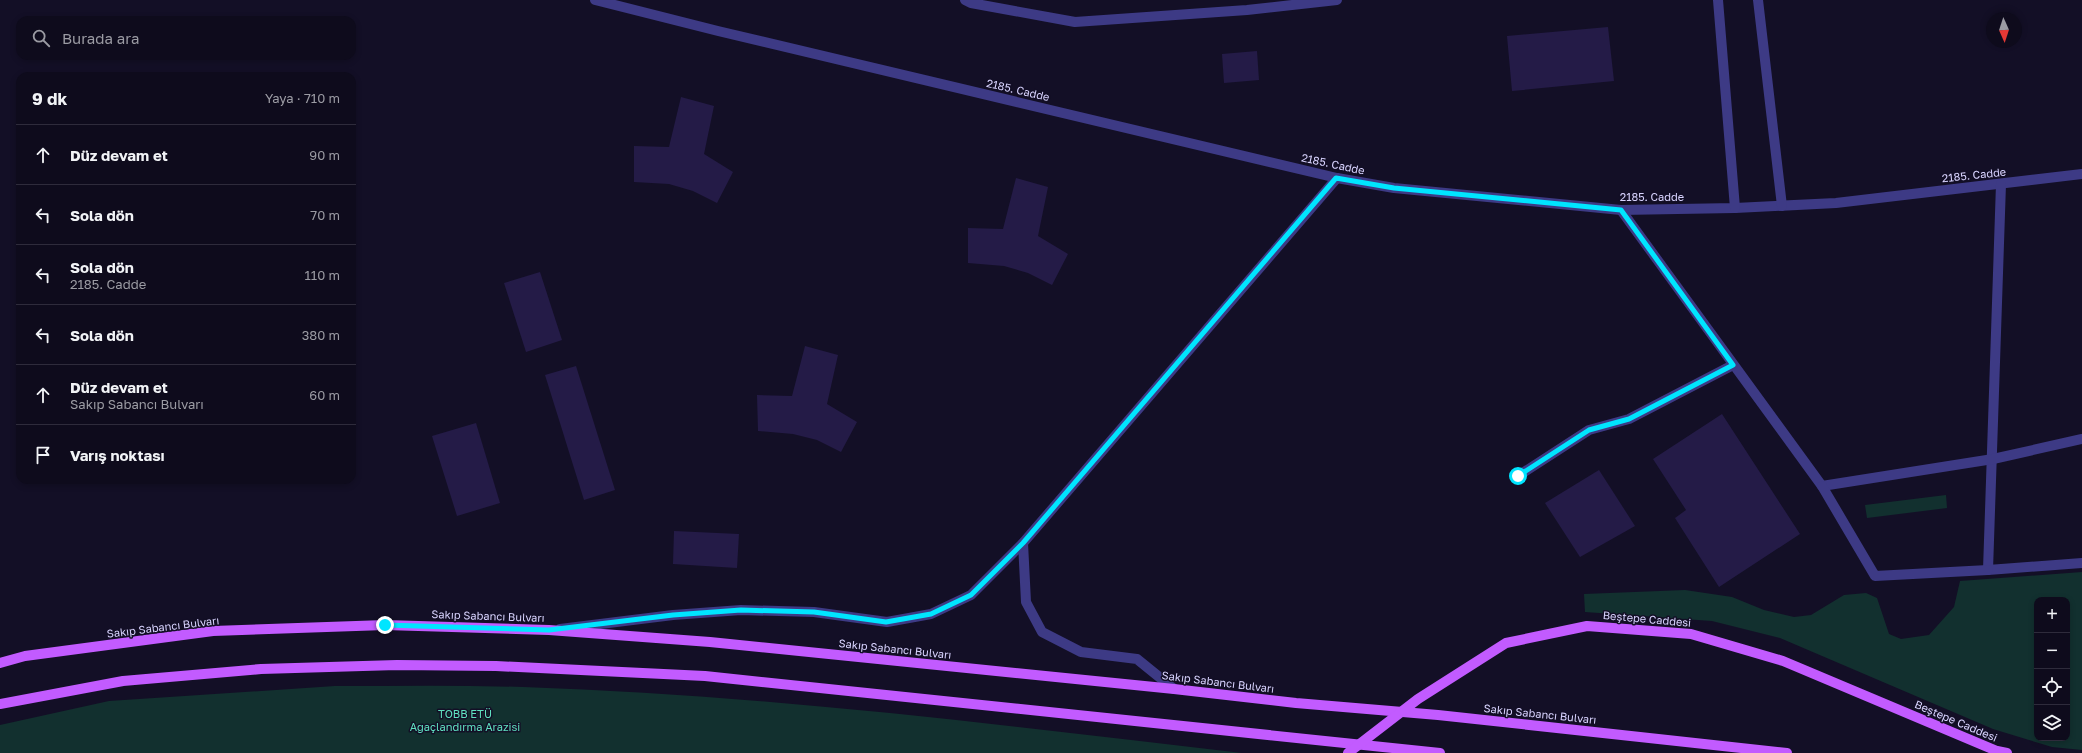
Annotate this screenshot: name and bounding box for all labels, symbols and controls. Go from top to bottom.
north arrow [1986,12,2022,48]
search box [16,16,356,60]
icon: search [30,27,52,49]
text: Burada ara [62,29,139,47]
street label: 2185. Cadde [985,76,1051,103]
text: 9 dk [32,88,67,109]
text: Yaya · 710 m [265,90,340,106]
icon: ahead [32,144,54,166]
text: Düz devam et [70,146,168,164]
text: 90 m [309,147,340,163]
street label: 2185. Cadde [1300,150,1366,177]
street label: 2185. Cadde [1941,165,2007,184]
street label: 2185. Cadde [1620,190,1684,203]
icon: left [32,204,54,226]
text: Sola dön [70,206,134,224]
text: 70 m [310,207,340,223]
text: Sola dön [70,258,134,276]
icon: left [32,264,54,286]
text: 110 m [305,267,340,283]
text: 2185. Cadde [70,276,146,292]
icon: left [32,324,54,346]
text: Sola dön [70,326,134,344]
text: 380 m [302,327,340,343]
text: Düz devam et [70,378,168,396]
icon: ahead [32,384,54,406]
text: 60 m [309,387,340,403]
text: Sakıp Sabancı Bulvarı [70,396,204,412]
icon: arrive [32,444,54,466]
text: Varış noktası [70,446,165,464]
route start [1509,467,1527,485]
map controls [2034,597,2070,741]
button: + [2034,597,2070,633]
street label: Sakıp Sabancı Bulvarı [431,607,545,624]
street label: Beştepe Caddesi [1602,608,1692,629]
street label: Sakıp Sabancı Bulvarı [106,613,220,640]
route end [376,616,394,634]
button: − [2034,633,2070,669]
street label: Sakıp Sabancı Bulvarı [838,636,952,661]
street label: Sakıp Sabancı Bulvarı [1161,668,1275,695]
button: locate [2034,669,2070,705]
street label: Beştepe Caddesi [1913,697,2000,744]
street label: Sakıp Sabancı Bulvarı [1483,701,1597,726]
button: layers [2034,705,2070,741]
park label: TOBB ETÜ Ağaçlandırma Arazisi [410,707,520,733]

